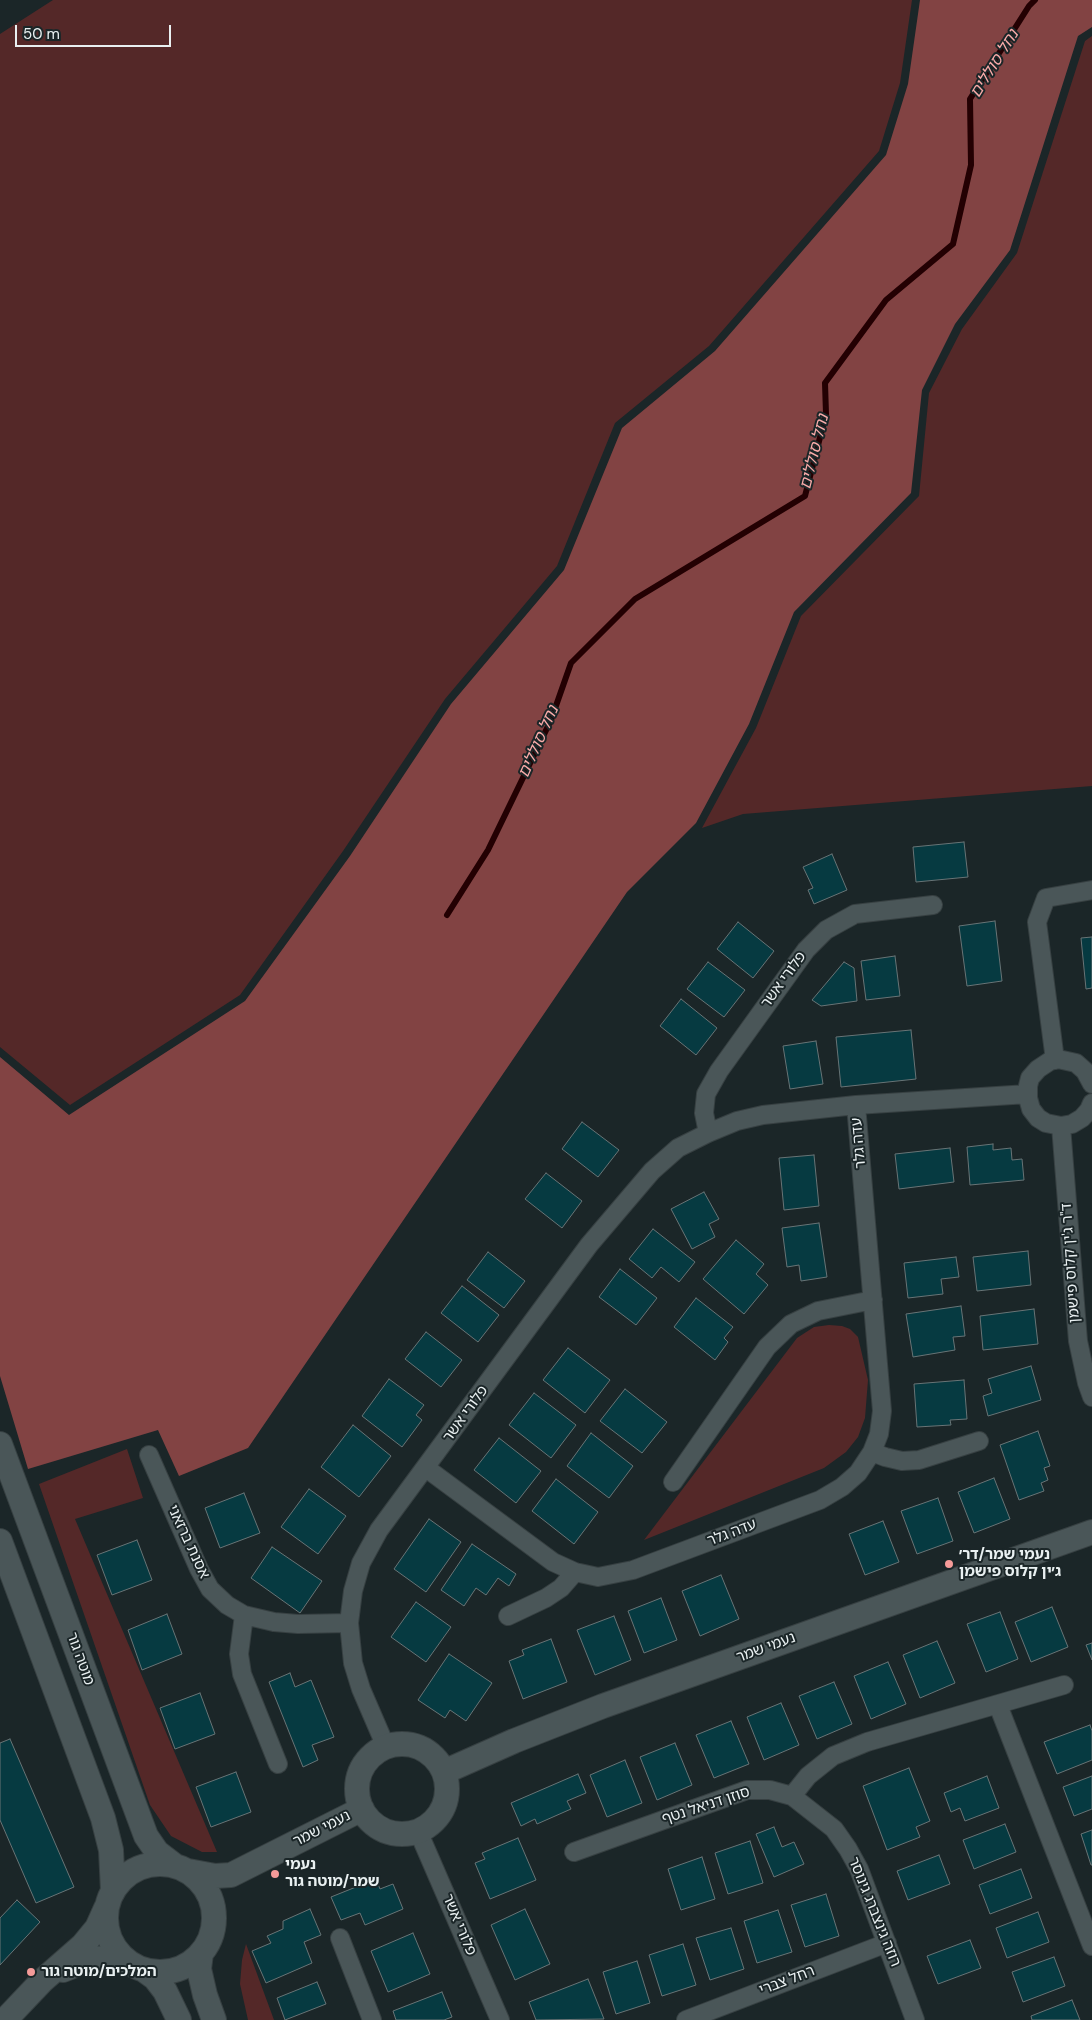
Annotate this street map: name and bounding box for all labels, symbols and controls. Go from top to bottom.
scale bar [18,15,174,47]
text: 50 m [23,24,60,44]
water label: נחל סוללים [967,26,1023,102]
water label: נחל סוללים [796,413,834,491]
water label: נחל סוללים [515,703,563,781]
street label: פלורי אשר [758,948,810,1012]
street label: עדה גלר [848,1117,870,1169]
street label: ד"ר ג'ין קלוס פישמן [1058,1202,1084,1324]
street label: פלורי אשר [440,1382,492,1446]
street label: אסנת ברזאני [163,1502,213,1582]
street label: עדה גלר [705,1515,759,1551]
place label: נעמי שמר/דר׳ ג׳ין קלוס פישמן [959,1546,1061,1581]
marker: נעמי שמר/דר׳ ג׳ין קלוס פישמן [943,1558,955,1570]
street label: נעמי שמר [734,1629,798,1667]
street label: מוטה גור [62,1630,98,1688]
street label: סוזן דניאל נטף [660,1783,752,1829]
street label: נעמי שמר [290,1807,354,1851]
street label: רוזה גינצברג גינוסר [844,1855,904,1969]
place label: נעמי שמר/מוטה גור [285,1856,380,1891]
marker: נעמי שמר/מוטה גור [269,1868,281,1880]
street label: פלורי אשר [438,1891,480,1959]
street label: רחל צברי [757,1962,817,2000]
place label: המלכים/מוטה גור [41,1963,157,1981]
marker: המלכים/מוטה גור [25,1966,37,1978]

